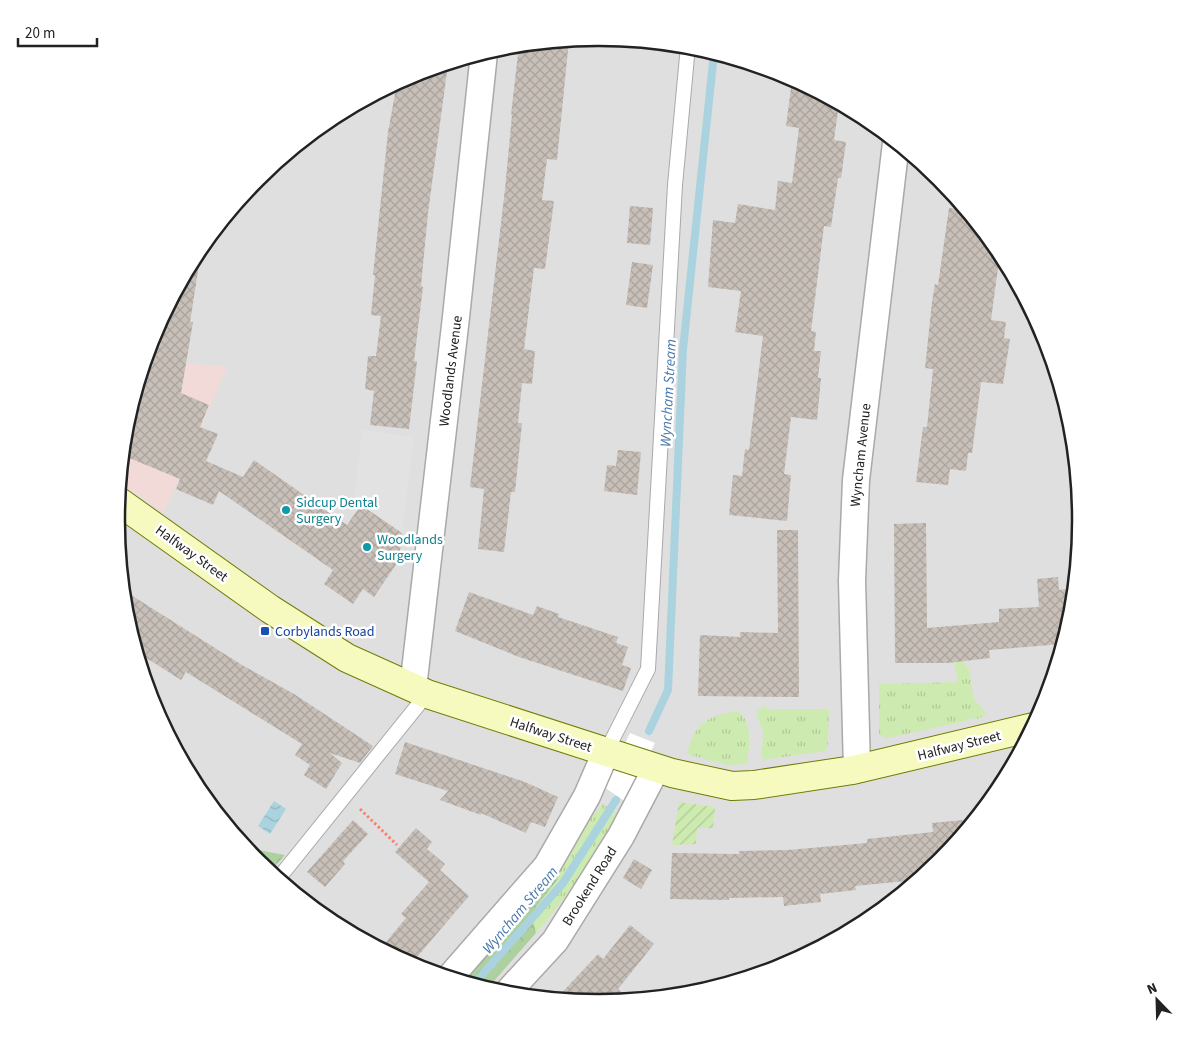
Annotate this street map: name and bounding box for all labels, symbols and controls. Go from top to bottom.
scale bar [18,15,96,47]
text: 20 m [25,23,55,44]
street label: Woodlands Avenue [434,314,468,428]
water label: Wyncham Stream [655,339,682,448]
street label: Wyncham Avenue [846,402,876,508]
place label: Sidcup Dental Surgery [296,493,378,529]
marker: Sidcup Dental Surgery [280,504,292,516]
street label: Halfway Street [151,521,232,587]
place label: Woodlands Surgery [377,530,443,566]
marker: Woodlands Surgery [361,541,373,553]
place label: Corbylands Road [275,622,374,642]
marker: Corbylands Road [259,625,271,637]
street label: Halfway Street [507,712,595,758]
street label: Halfway Street [915,726,1003,766]
street label: Brookend Road [558,843,622,930]
water label: Wyncham Stream [478,862,563,958]
north arrow [1132,975,1182,1025]
text: N [1144,978,1161,1000]

